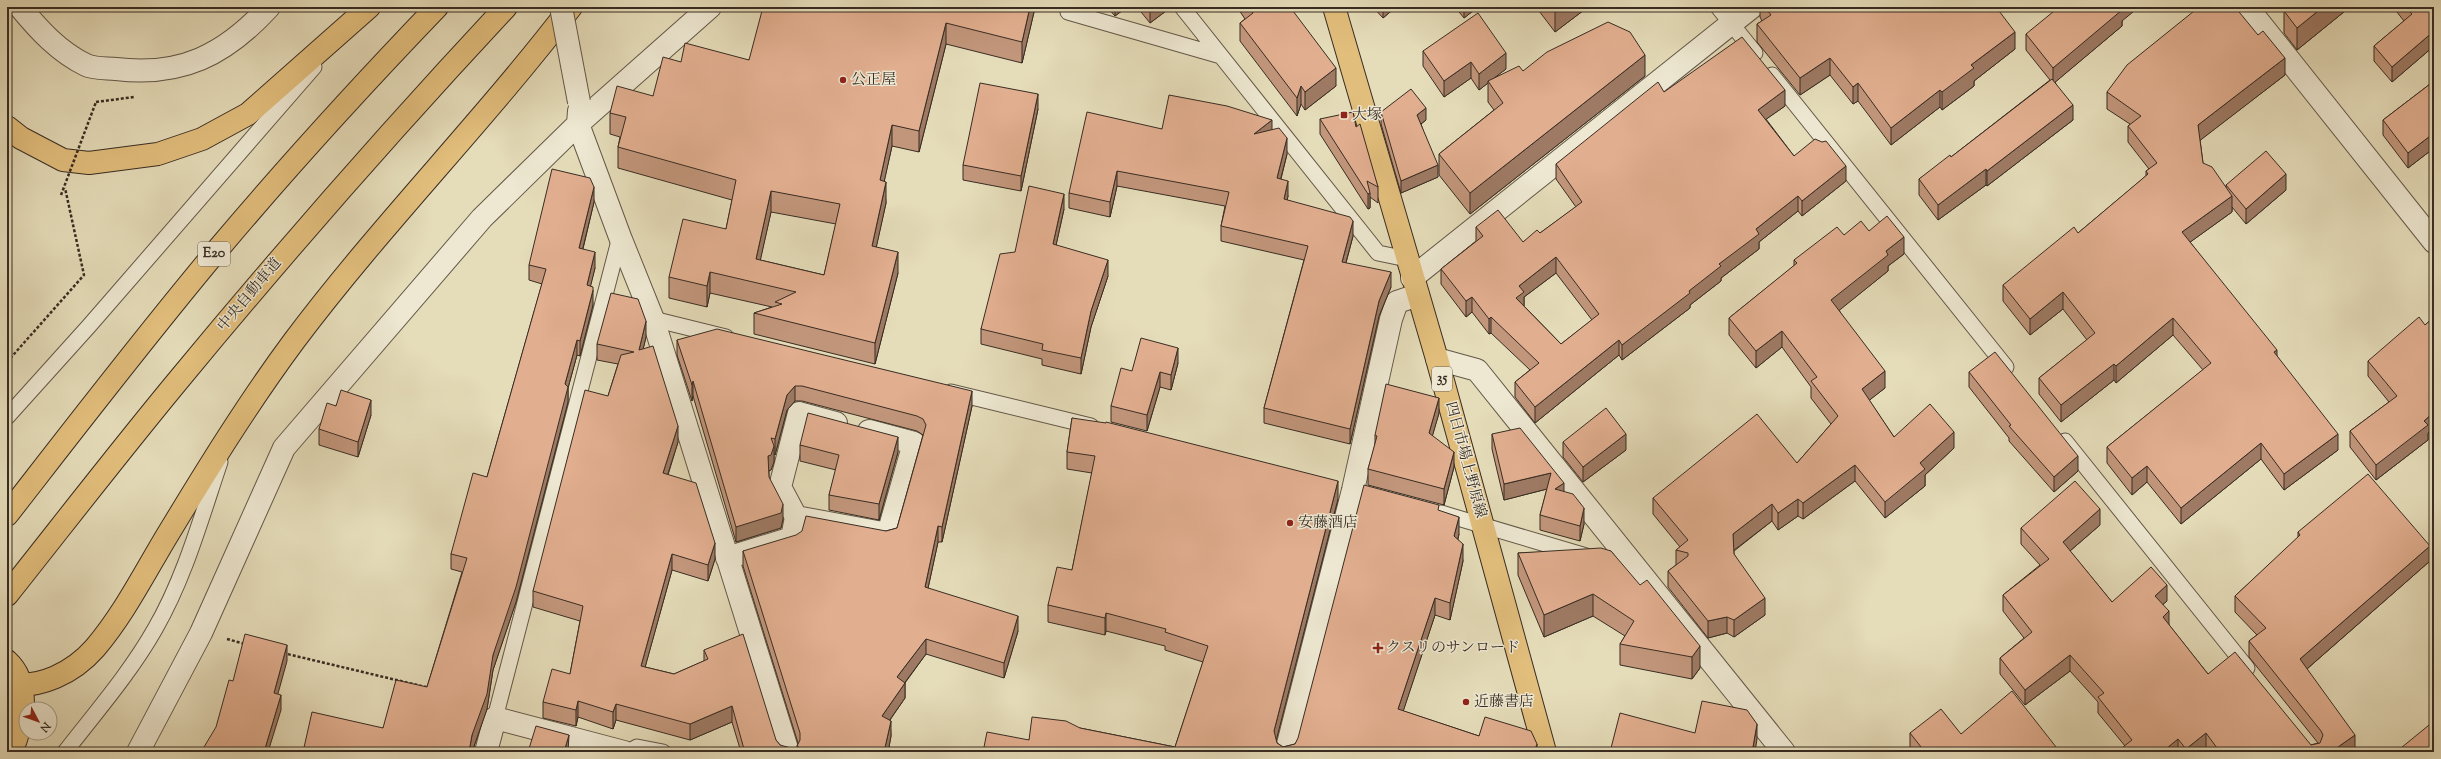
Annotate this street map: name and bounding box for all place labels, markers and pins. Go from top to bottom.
place label: 公正屋 [851,70,896,91]
marker: 公正屋 [838,75,848,85]
place label: 大塚 [1352,105,1382,126]
marker: 大塚 [1339,110,1349,120]
place label: 安藤酒店 [1298,513,1358,534]
marker: 安藤酒店 [1285,518,1295,528]
place label: クスリのサンロード [1386,638,1520,659]
marker: クスリのサンロード [1373,643,1383,653]
place label: 近藤書店 [1474,692,1534,713]
marker: 近藤書店 [1461,697,1471,707]

